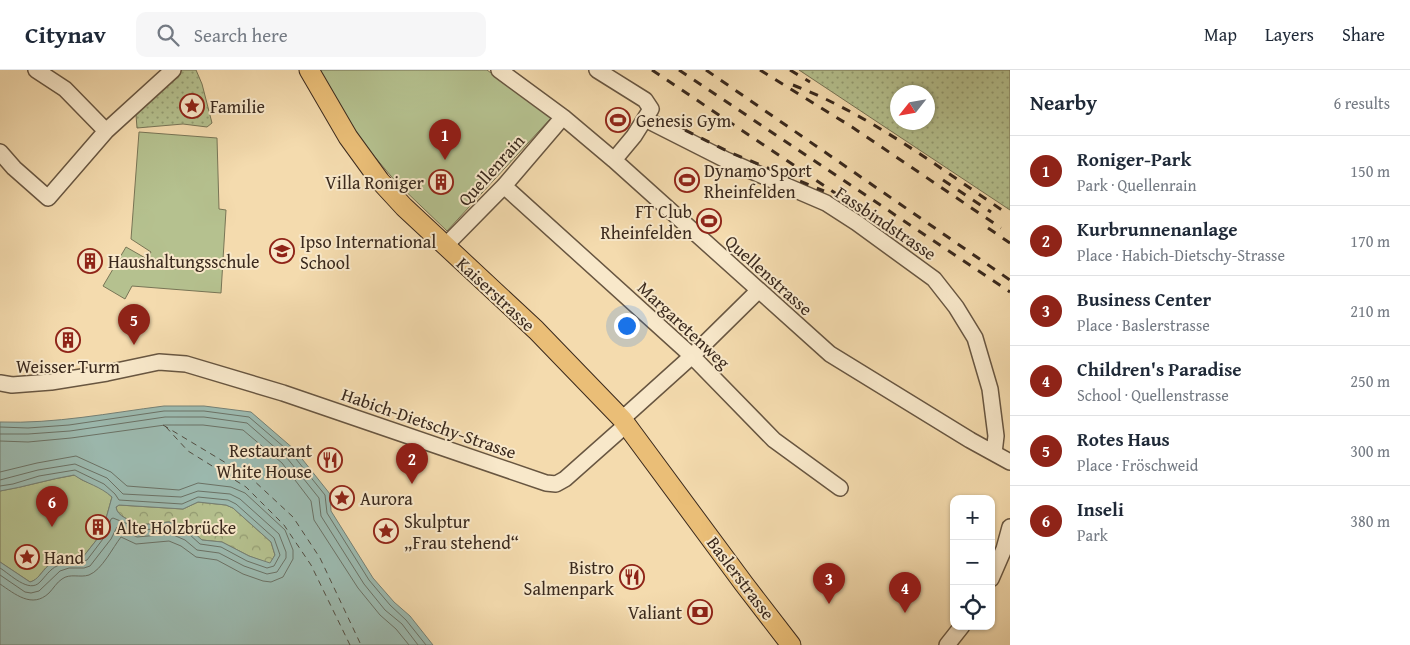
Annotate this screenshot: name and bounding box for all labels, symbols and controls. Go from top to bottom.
search box [136,12,486,57]
text: Citynav [25,17,106,52]
icon: search [154,21,182,49]
text: Search here [194,21,288,49]
text: Map [1204,21,1237,48]
text: Layers [1265,21,1314,48]
text: Share [1342,21,1385,48]
north arrow [890,85,935,130]
text: Nearby [1030,87,1097,118]
text: 6 results [1333,91,1390,115]
place icon: Familie [179,93,205,119]
place label: Familie [210,93,265,120]
sports icon: Genesis Gym [605,107,631,133]
place label: Genesis Gym [636,107,731,134]
pin: 1 [429,119,461,160]
street label: Quellenrain [451,128,531,212]
text: Roniger-Park [1077,145,1191,173]
place label: Dynamo Sport Rheinfelden [704,157,812,205]
text: 1 [1042,159,1050,183]
text: 150 m [1350,159,1390,183]
sports icon: Dynamo Sport Rheinfelden [674,167,700,193]
place label: Villa Roniger [325,169,425,196]
building icon: Villa Roniger [428,169,454,195]
text: Park · Quellenrain [1077,173,1196,197]
street label: Fassbindstrasse [830,179,942,267]
place label: FT Club Rheinfelden [600,198,692,246]
sports icon: FT Club Rheinfelden [696,208,722,234]
text: Kurbrunnenanlage [1077,215,1238,243]
place label: Ipso International School [300,228,436,276]
street label: Quellenstrasse [719,228,819,322]
text: 2 [1042,229,1050,253]
text: 170 m [1350,229,1390,253]
school or university icon: Ipso International School [269,238,295,264]
text: Place · Habich-Dietschy-Strasse [1077,243,1285,267]
building icon: Haushaltungsschule [77,248,103,274]
place label: Haushaltungsschule [108,248,260,275]
street label: Kaiserstrasse [451,250,541,338]
street label: Margaretenweg [631,275,737,375]
text: Business Center [1077,285,1211,313]
text: 3 [1042,299,1050,323]
text: 210 m [1350,299,1390,323]
pin: 5 [118,304,150,345]
your location [614,313,640,339]
text: Place · Baslerstrasse [1077,313,1210,337]
building icon: Weisser Turm [55,327,81,353]
place label: Weisser Turm [16,353,120,380]
text: Children's Paradise [1077,355,1242,383]
text: 4 [1042,369,1050,393]
text: 250 m [1350,369,1390,393]
street label: Habich-Dietschy-Strasse [338,380,520,466]
text: School · Quellenstrasse [1077,383,1229,407]
text: Rotes Haus [1077,425,1170,453]
place label: Restaurant White House [216,437,313,485]
text: 5 [1042,439,1050,463]
text: 300 m [1350,439,1390,463]
pin: 2 [396,443,428,484]
restaurant icon: Restaurant White House [317,447,343,473]
text: Place · Fröschweid [1077,453,1198,477]
place icon: Aurora [329,485,355,511]
place label: Aurora [360,485,413,512]
pin: 6 [36,486,68,527]
map controls [950,495,995,630]
button: + [950,495,995,540]
text: Inseli [1077,495,1124,523]
place label: Skulptur „Frau stehend“ [404,508,519,556]
text: 6 [1042,509,1050,533]
text: 380 m [1350,509,1390,533]
building icon: Alte Holzbrücke [85,514,111,540]
place label: Alte Holzbrücke [116,514,236,541]
place icon: Skulptur „Frau stehend“ [373,518,399,544]
text: Park [1077,523,1108,547]
street label: Baslerstrasse [700,530,782,626]
button: − [950,540,995,585]
place icon: Hand [14,544,40,570]
place label: Hand [44,544,85,571]
place label: Bistro Salmenpark [524,554,615,602]
pin: 3 [813,563,845,604]
restaurant icon: Bistro Salmenpark [619,564,645,590]
pin: 4 [889,572,921,613]
button: locate [950,585,995,630]
place label: Valiant [628,599,683,626]
bank icon: Valiant [687,599,713,625]

